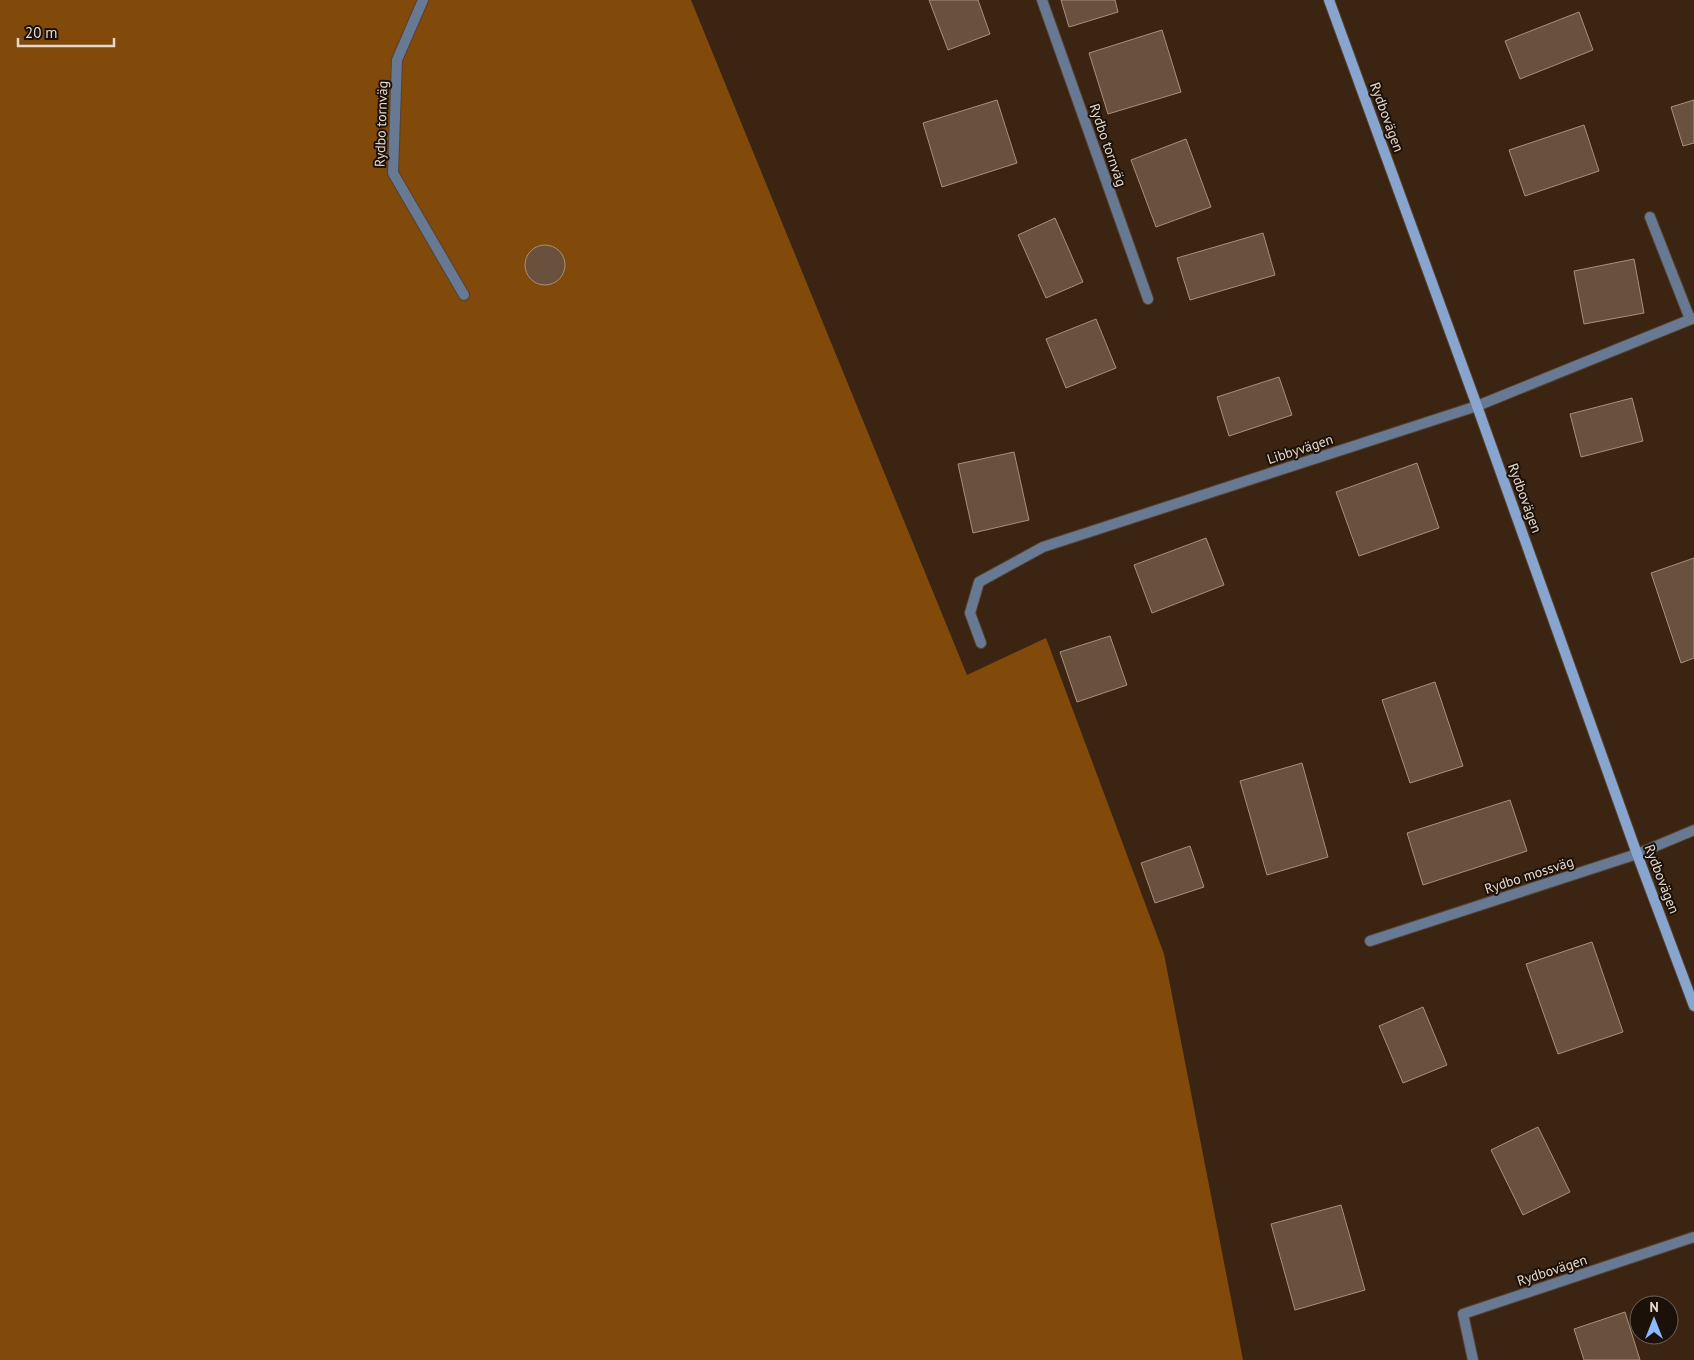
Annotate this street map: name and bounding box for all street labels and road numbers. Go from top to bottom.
street label: Rydbo tornväg [370,80,392,168]
street label: Rydbovägen [1366,80,1408,154]
street label: Rydbo tornväg [1085,101,1131,189]
street label: Libbyvägen [1265,430,1335,468]
street label: Rydbovägen [1504,461,1546,535]
street label: Rydbovägen [1641,842,1683,916]
street label: Rydbo mossväg [1482,852,1576,898]
street label: Rydbovägen [1515,1250,1589,1290]

